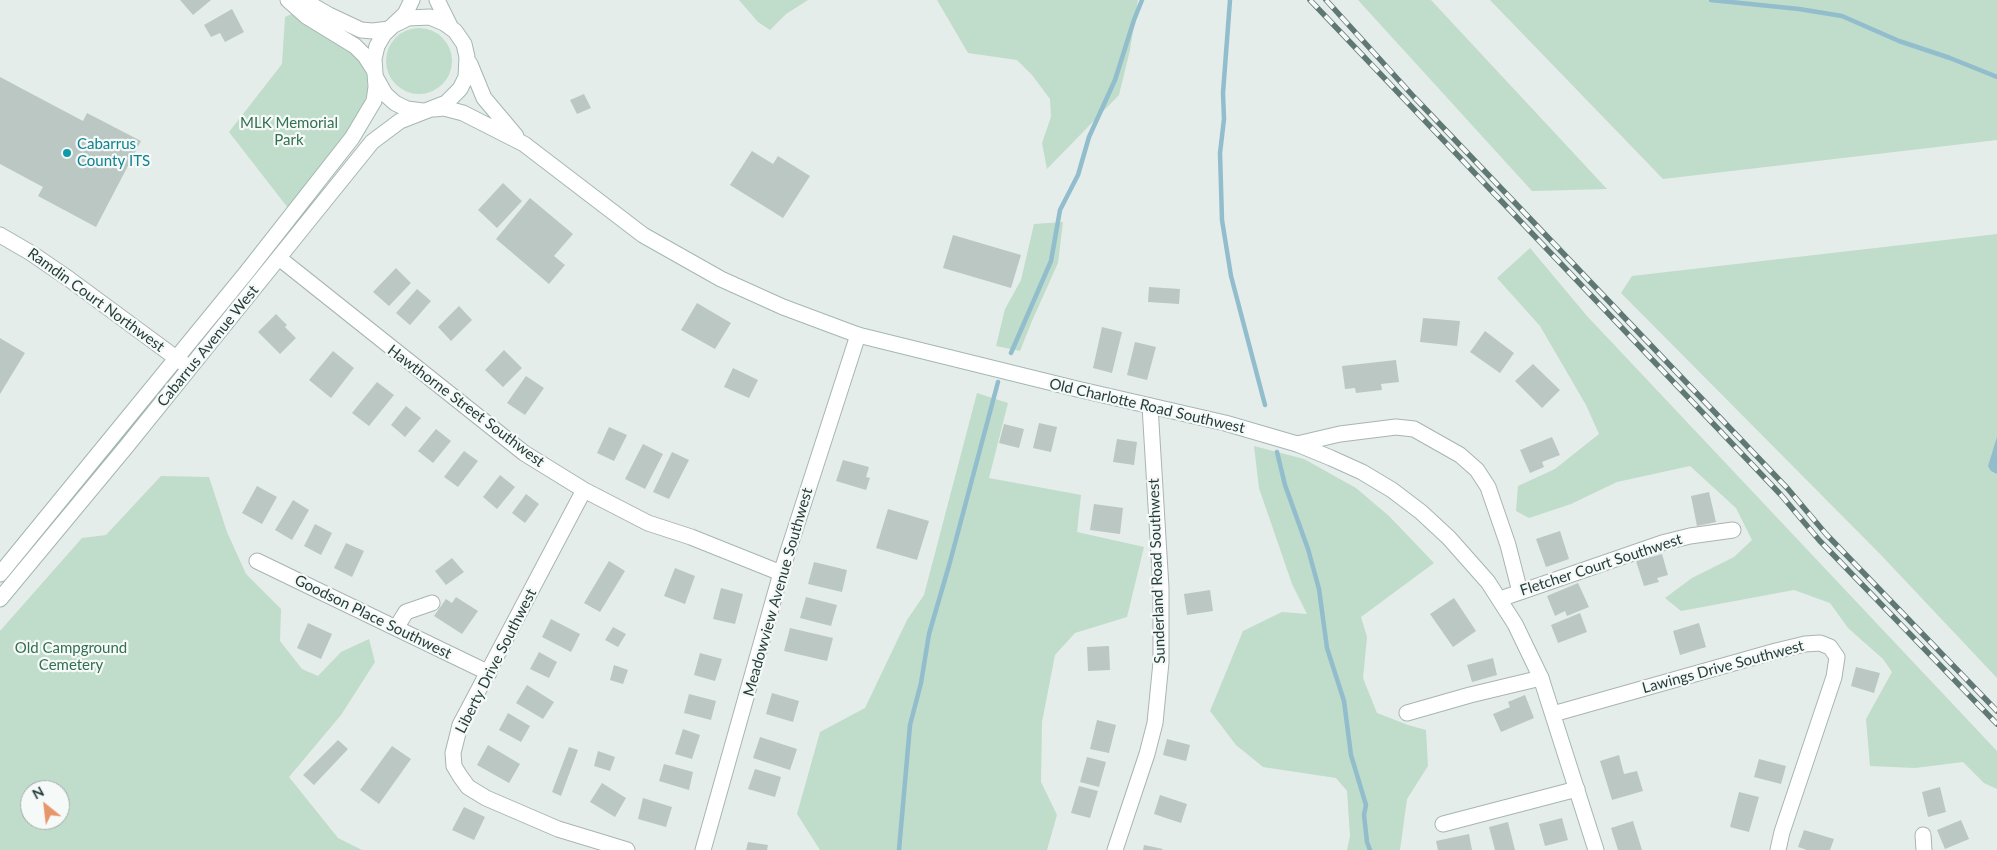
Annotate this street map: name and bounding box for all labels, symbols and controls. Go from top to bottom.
park label: MLK Memorial Park [240,114,338,149]
place label: Cabarrus County ITS [77,135,150,170]
marker: Cabarrus County ITS [61,147,73,159]
street label: Ramdin Court Northwest [24,244,168,356]
street label: Cabarrus Avenue West [154,282,262,410]
street label: Hawthorne Street Southwest [384,341,548,471]
street label: Old Charlotte Road Southwest [1048,375,1246,437]
street label: Sunderland Road Southwest [1145,478,1169,664]
street label: Meadowview Avenue Southwest [740,486,816,698]
street label: Fletcher Court Southwest [1518,530,1684,600]
street label: Goodson Place Southwest [292,571,454,663]
street label: Liberty Drive Southwest [452,586,540,736]
street label: Lawings Drive Southwest [1640,637,1806,697]
park label: Old Campground Cemetery [15,639,127,674]
north arrow [20,780,70,830]
text: N [29,782,47,802]

